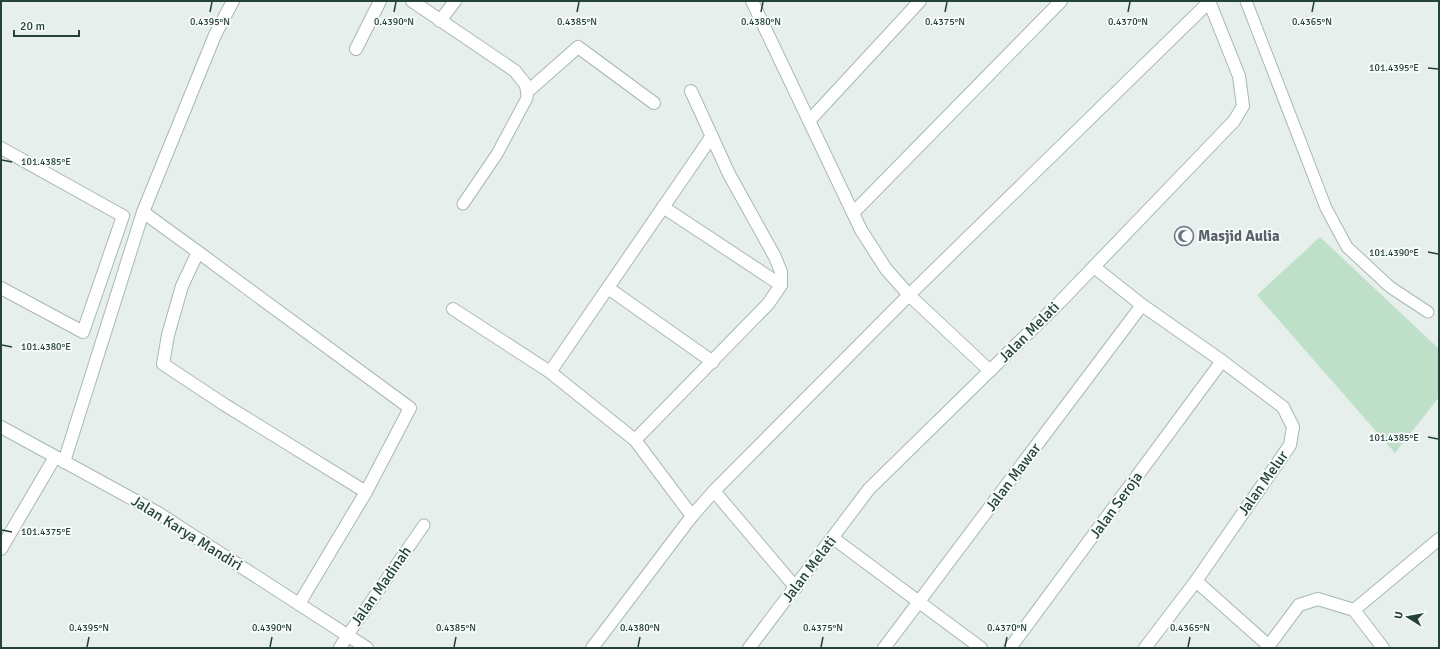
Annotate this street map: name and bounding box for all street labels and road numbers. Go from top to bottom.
street label: Jalan Melati [995,298,1063,366]
street label: Jalan Mawar [981,439,1045,515]
street label: Jalan Melur [1234,447,1292,519]
street label: Jalan Seroja [1086,468,1146,542]
street label: Jalan Karya Mandiri [128,492,246,574]
street label: Jalan Melati [778,532,840,606]
street label: Jalan Madinah [347,543,415,629]

